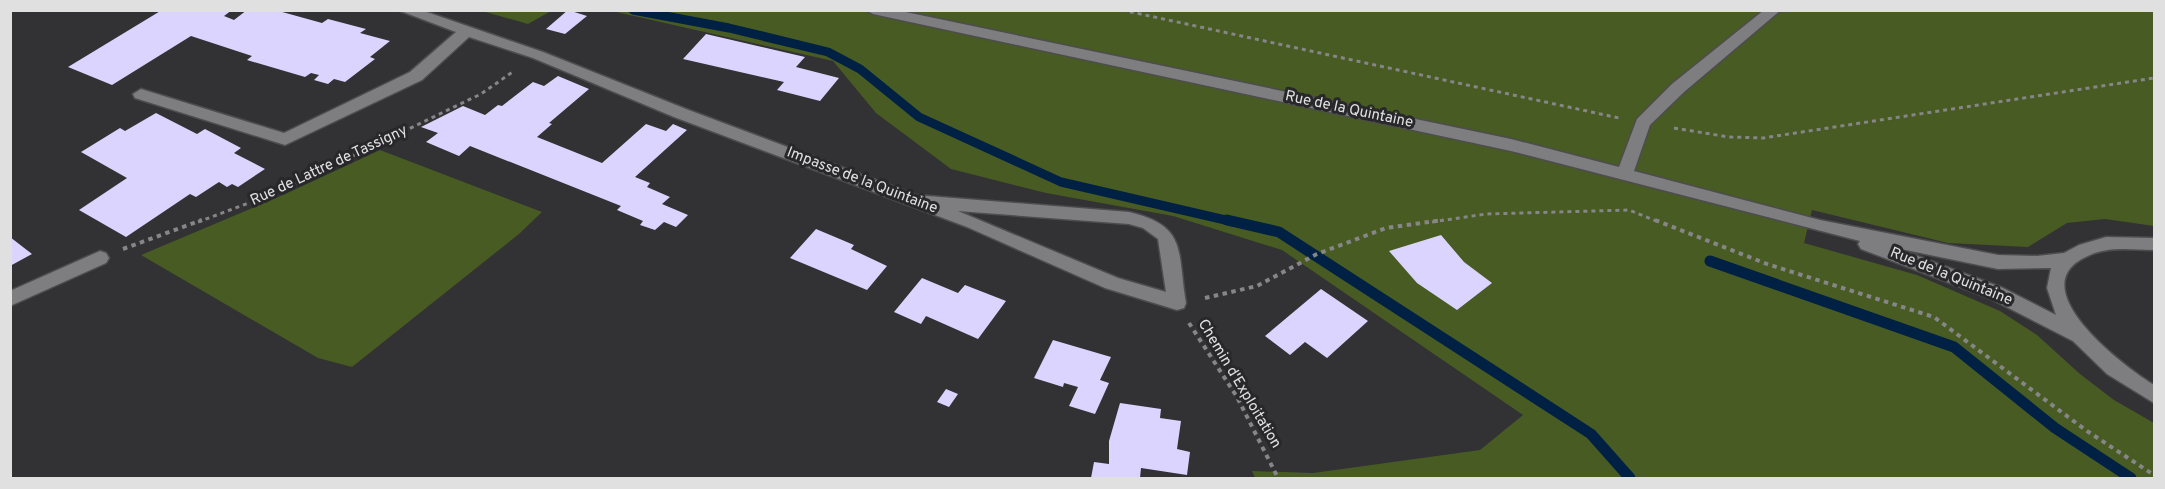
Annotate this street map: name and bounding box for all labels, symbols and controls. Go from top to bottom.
street label: Rue de la Quintaine [1283,87,1415,133]
street label: Rue de Lattre de Tassigny [247,121,411,211]
street label: Impasse de la Quintaine [784,143,940,219]
street label: Rue de la Quintaine [1887,244,2015,310]
street label: Chemin d'Exploitation [1193,316,1285,452]

